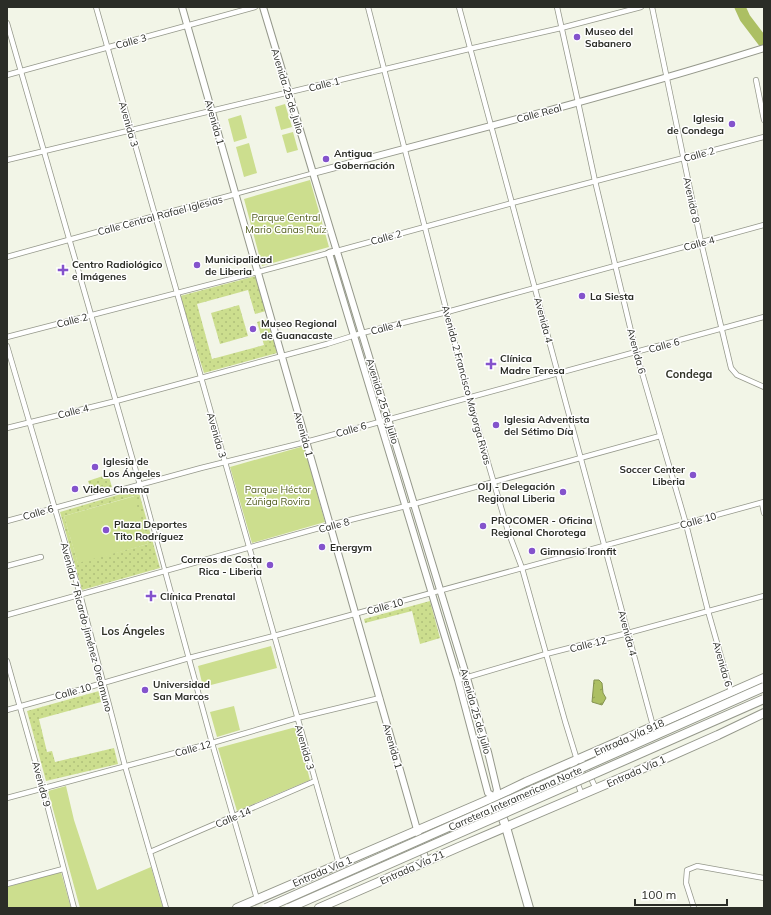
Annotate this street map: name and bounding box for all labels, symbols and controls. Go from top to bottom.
place label: Museo del Sabanero [585,25,633,50]
street label: Calle 3 [114,31,148,52]
marker: Museo del Sabanero [572,32,582,42]
street label: Avenida 25 de Julio [268,47,307,136]
street label: Calle 1 [307,74,341,95]
street label: Avenida 1 [202,98,227,146]
street label: Avenida 3 [116,100,141,148]
street label: Calle Real [515,101,563,126]
place label: Iglesia de Condega [667,112,724,137]
marker: Iglesia de Condega [727,119,737,129]
street label: Calle 2 [682,144,716,165]
place label: Antigua Gobernación [334,147,395,172]
marker: Antigua Gobernación [321,154,331,164]
street label: Avenida 8 [680,176,703,224]
street label: Calle Central Rafael Iglesias [96,193,224,238]
park label: Parque Central Mario Cañas Ruíz [245,211,327,236]
street label: Calle 2 [369,227,403,248]
street label: Calle 4 [682,233,716,254]
place label: Municipalidad de Liberia [205,253,272,278]
place label: Centro Radiológico e Imágenes [72,258,163,283]
marker: Municipalidad de Liberia [192,260,202,270]
marker: Centro Radiológico e Imágenes [57,264,69,276]
place label: La Siesta [590,290,634,303]
marker: La Siesta [577,291,587,301]
street label: Avenida 4 [531,296,556,344]
street label: Avenida 2 Francisco Mayorga Rivas [439,304,494,466]
street label: Calle 2 [55,310,89,331]
place label: Museo Regional de Guanacaste [261,317,337,342]
street label: Calle 4 [369,317,403,338]
marker: Museo Regional de Guanacaste [248,324,258,334]
street label: Avenida 6 [624,327,649,375]
street label: Calle 6 [647,335,681,356]
place label: Clínica Madre Teresa [500,352,565,377]
street label: Avenida 25 de Julio [363,357,402,446]
marker: Clínica Madre Teresa [485,358,497,370]
district label: Condega [666,367,713,381]
street label: Calle 4 [56,401,90,422]
street label: Avenida 1 [291,410,316,458]
street label: Avenida 3 [204,411,229,459]
place label: Iglesia Adventista del Sétimo Día [504,413,590,438]
street label: Calle 6 [334,419,368,440]
marker: Iglesia Adventista del Sétimo Día [491,420,501,430]
place label: Iglesia de Los Ángeles [103,455,161,480]
marker: Iglesia de Los Ángeles [90,462,100,472]
place label: Soccer Center Liberia [619,463,685,488]
marker: Soccer Center Liberia [688,470,698,480]
place label: OIJ - Delegación Regional Liberia [478,480,555,505]
place label: Video Cinema [82,483,149,496]
park label: Parque Héctor Zúñiga Rovira [245,483,312,508]
marker: Video Cinema [70,484,80,494]
marker: OIJ - Delegación Regional Liberia [558,487,568,497]
street label: Calle 6 [21,502,55,523]
street label: Calle 10 [678,509,718,532]
place label: PROCOMER - Oficina Regional Chorotega [491,514,593,539]
street label: Calle 8 [317,515,351,536]
place label: Plaza Deportes Tito Rodríguez [114,518,187,543]
marker: PROCOMER - Oficina Regional Chorotega [478,521,488,531]
marker: Plaza Deportes Tito Rodríguez [101,525,111,535]
street label: Avenida 7 Ricardo Jiménez Oreamuno [58,541,116,714]
place label: Energym [330,541,372,554]
marker: Energym [317,542,327,552]
place label: Gimnasio Ironfit [540,545,616,558]
marker: Gimnasio Ironfit [527,546,537,556]
place label: Correos de Costa Rica - Liberia [181,553,262,578]
marker: Correos de Costa Rica - Liberia [265,560,275,570]
marker: Clínica Prenatal [145,590,157,602]
place label: Clínica Prenatal [160,590,235,603]
street label: Calle 10 [365,595,405,618]
street label: Avenida 4 [615,609,640,657]
district label: Los Ángeles [101,624,165,638]
street label: Calle 12 [568,634,608,655]
street label: Avenida 6 [710,640,735,688]
street label: Avenida 25 de Julio [457,667,494,756]
place label: Universidad San Marcos [153,678,210,703]
street label: Calle 10 [53,680,93,703]
marker: Universidad San Marcos [140,685,150,695]
street label: Entrada Vía 918 [592,716,666,759]
street label: Avenida 1 [380,722,405,770]
street label: Avenida 3 [292,723,317,771]
street label: Calle 12 [173,737,213,760]
street label: Entrada Vía 1 [605,753,668,790]
street label: Avenida 9 [29,760,54,808]
street label: Carretera Interamericana Norte [446,763,584,834]
street label: Calle 14 [213,804,253,831]
street label: Entrada Vía 21 [378,847,447,888]
street label: Entrada Vía 1 [290,853,354,890]
scale bar [635,881,727,907]
text: 100 m [641,887,676,902]

